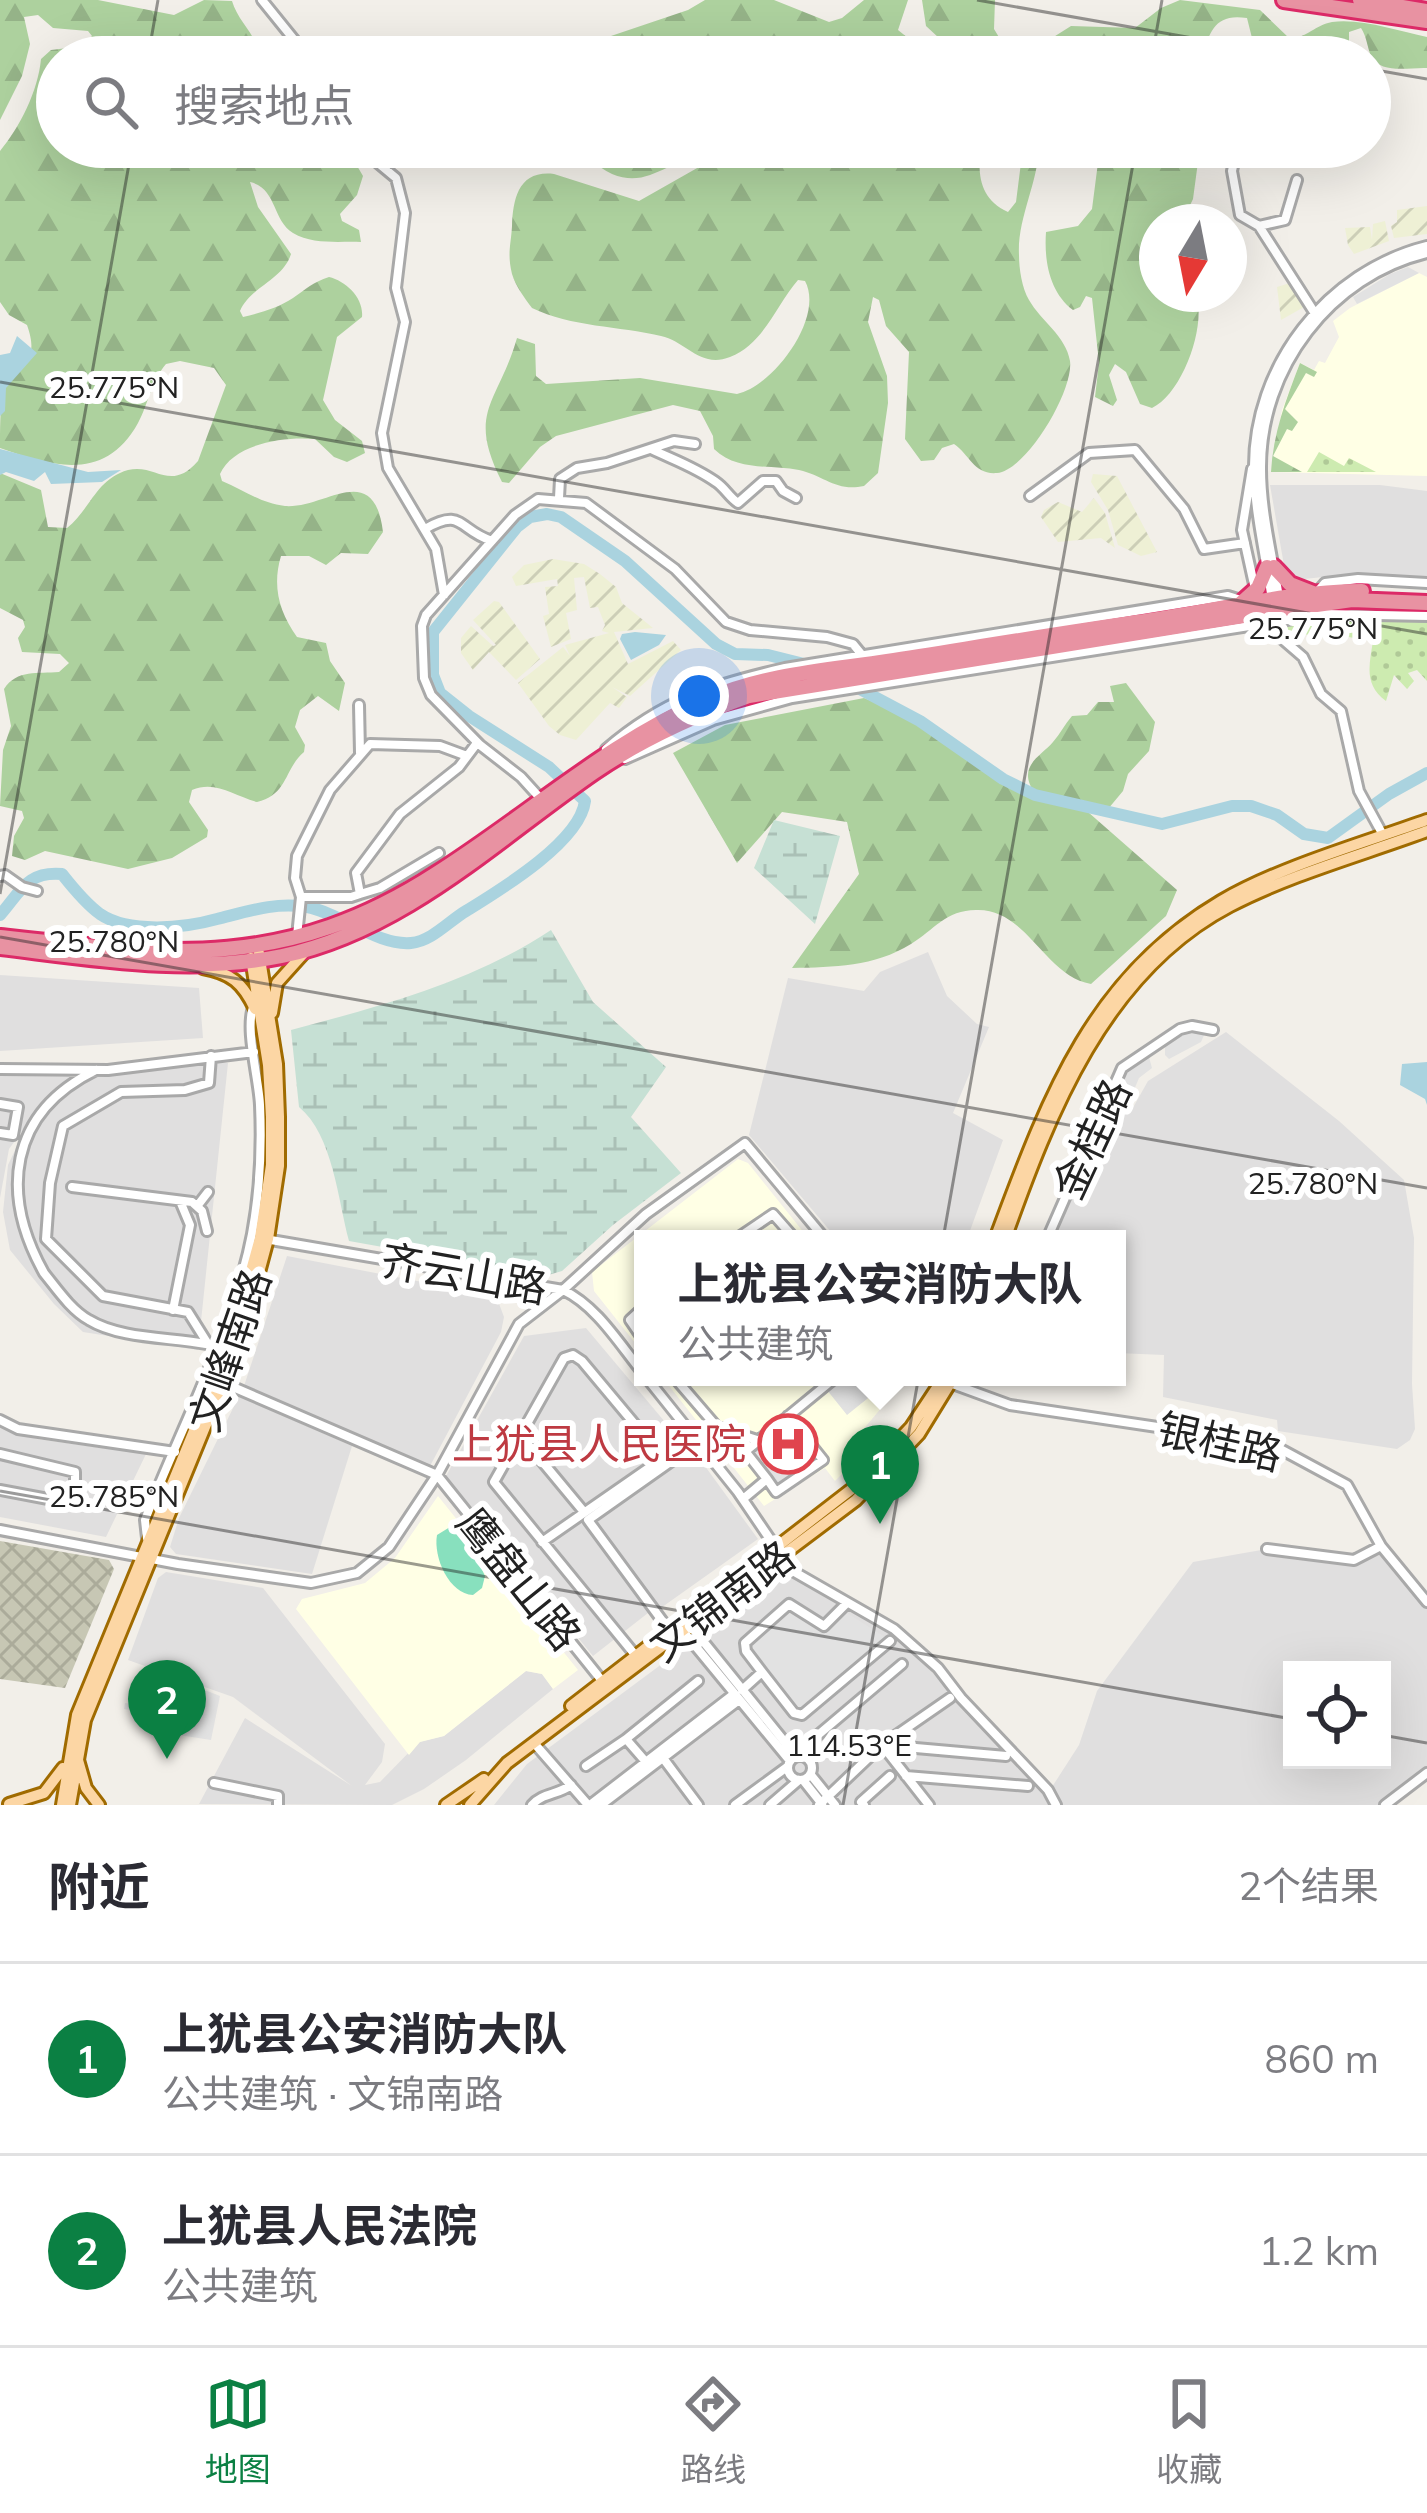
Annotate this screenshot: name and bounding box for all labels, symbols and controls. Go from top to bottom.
search box [36,36,1391,168]
icon: search [78,69,144,135]
text: 搜索地点 [174,77,354,133]
north arrow [1139,204,1247,312]
text: 25.775°N [49,368,179,406]
text: 25.775°N [1248,609,1378,647]
your location [669,666,729,726]
text: 25.780°N [49,922,179,960]
street label: 金桂路 [1041,1070,1142,1207]
text: 25.780°N [1248,1164,1378,1202]
popup [634,1230,1126,1386]
street label: 齐云山路 [377,1233,551,1314]
text: 上犹县公安消防大队 [677,1255,1083,1311]
street label: 文峰南路 [177,1262,282,1438]
text: 公共建筑 [677,1319,834,1368]
street label: 银桂路 [1153,1402,1287,1482]
hospital icon: 上犹县人民医院 [757,1413,819,1475]
place label: 上犹县人民医院 [452,1417,746,1470]
pin: 1 [841,1425,919,1524]
text: 25.785°N [49,1477,179,1515]
street label: 鹰盘山路 [446,1497,593,1661]
street label: 文锦南路 [639,1529,805,1672]
pin: 2 [128,1660,206,1759]
map controls [1283,1661,1391,1769]
button: locate [1283,1661,1391,1769]
text: 114.53°E [786,1726,912,1764]
text: 附近 [48,1854,150,1918]
text: 2个结果 [1239,1861,1379,1910]
text: 上犹县公安消防大队 [162,2005,567,2061]
text: 1 [75,2034,99,2083]
text: 860 m [1264,2034,1379,2083]
text: 公共建筑 · 文锦南路 [162,2069,503,2118]
text: 上犹县人民法院 [162,2197,477,2253]
text: 2 [75,2226,99,2275]
text: 1.2 km [1259,2226,1379,2275]
text: 公共建筑 [162,2261,318,2310]
tab: 地图 [205,2371,271,2491]
tab: 路线 [680,2371,746,2491]
tab: 收藏 [1156,2371,1222,2491]

